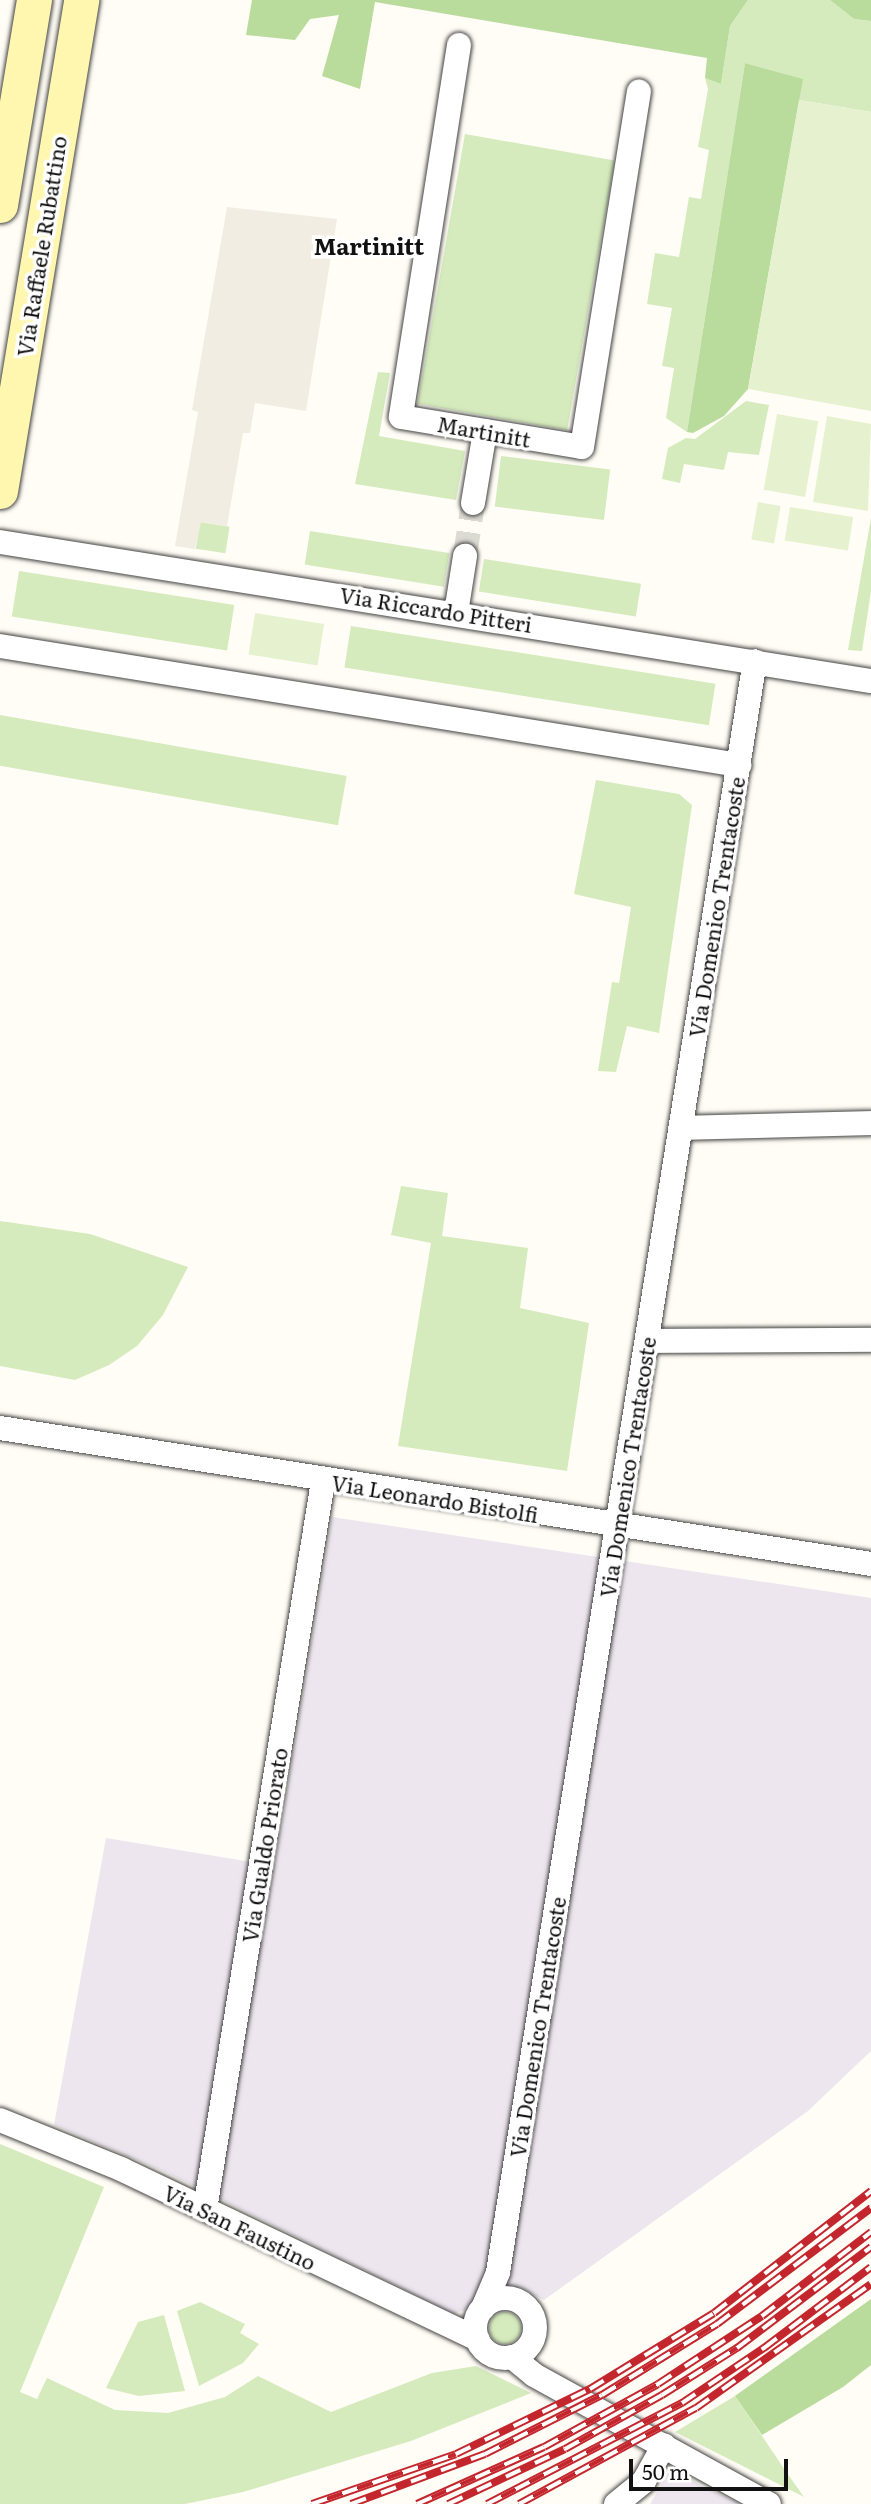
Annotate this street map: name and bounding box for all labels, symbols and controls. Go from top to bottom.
street label: Via Raffaele Rubattino [11,134,71,358]
district label: Martinitt [314,231,424,259]
street label: Martinitt [435,410,533,452]
street label: Via Riccardo Pitteri [338,581,534,637]
street label: Via Domenico Trentacoste [683,775,749,1039]
street label: Via Domenico Trentacoste [594,1335,660,1599]
street label: Via Leonardo Bistolfi [330,1469,540,1527]
street label: Via Gualdo Priorato [236,1746,292,1944]
street label: Via Domenico Trentacoste [504,1895,570,2159]
street label: Via San Faustino [160,2179,320,2275]
scale bar [633,2444,792,2488]
text: 50 m [642,2455,689,2486]

